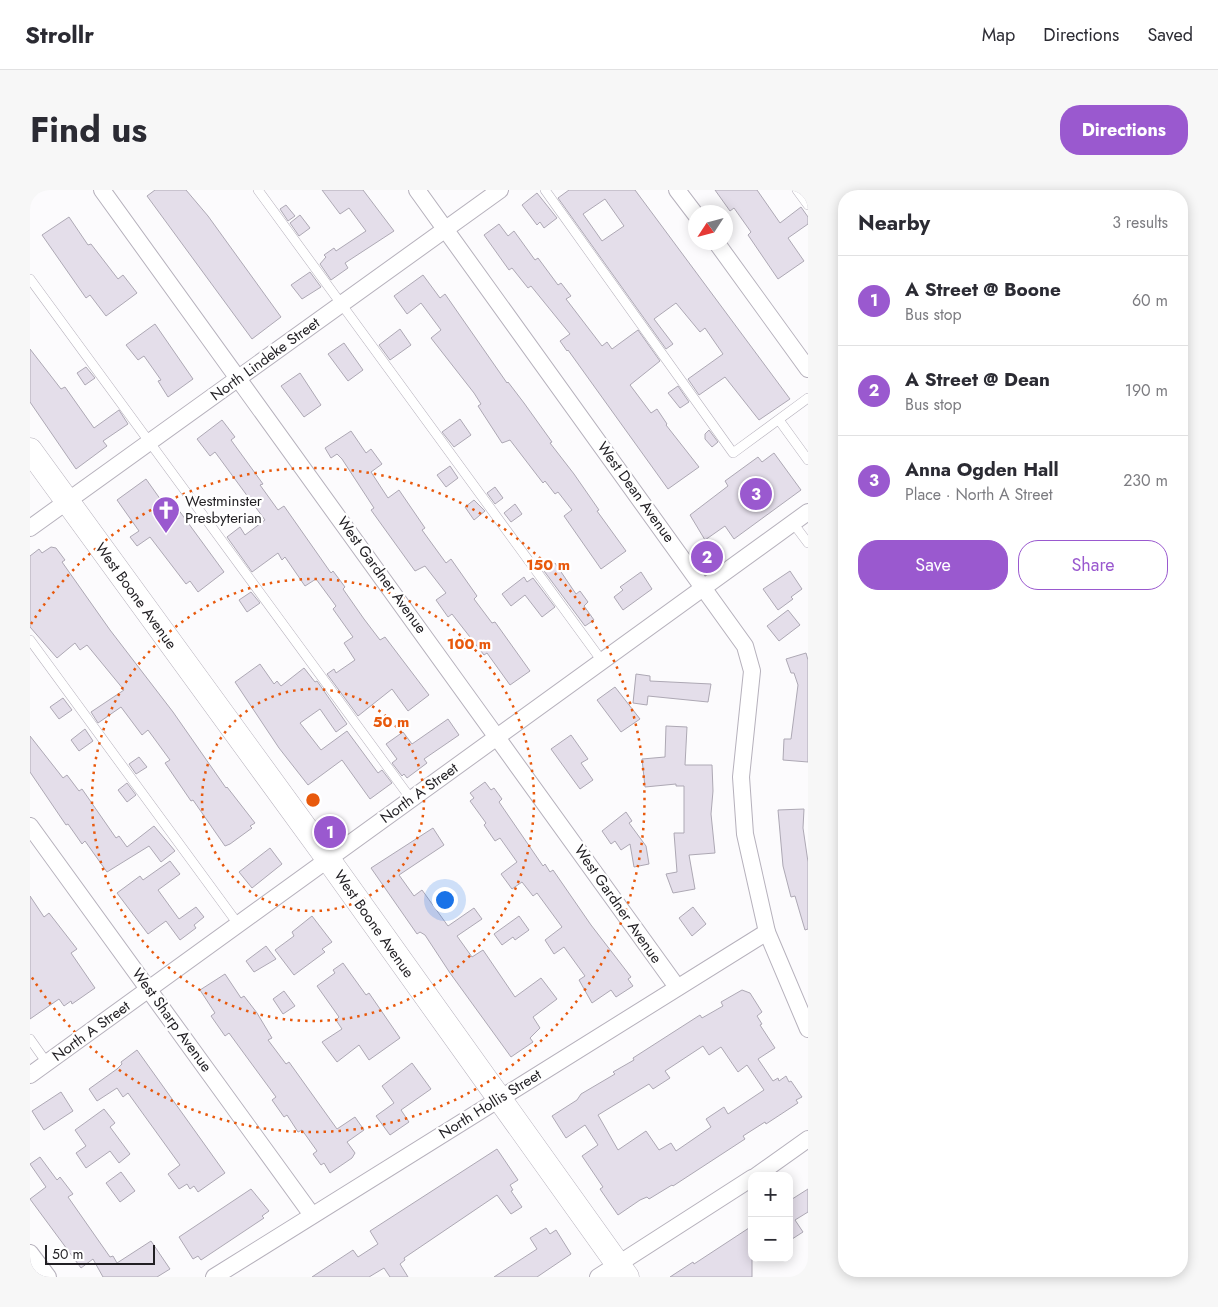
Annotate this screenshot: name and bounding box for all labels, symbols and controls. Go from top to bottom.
text: Strollr [25,17,94,52]
text: Map [982,22,1015,48]
text: Directions [1043,22,1119,48]
text: Saved [1147,22,1193,48]
text: Find us [30,105,147,155]
button: Directions [1060,105,1188,155]
north arrow [688,205,733,250]
text: Nearby [858,208,930,238]
text: 3 results [1112,211,1168,234]
text: A Street @ Boone [905,276,1061,303]
text: 1 [870,289,878,312]
text: 60 m [1132,289,1168,312]
text: Bus stop [905,303,962,326]
street label: North Lindeke Street [206,312,324,406]
text: A Street @ Dean [905,366,1050,393]
text: 2 [869,379,879,402]
text: 190 m [1125,379,1168,402]
text: Bus stop [905,393,962,416]
street label: West Dean Avenue [592,437,680,547]
text: Anna Ogden Hall [905,456,1059,483]
text: 3 [869,469,879,492]
text: 230 m [1123,469,1168,492]
pin: 3 [740,475,772,513]
text: Place · North A Street [905,483,1053,506]
place label: Westminster Presbyterian [185,490,263,529]
church icon: Westminster Presbyterian [151,495,181,534]
street label: West Gardner Avenue [332,512,432,638]
street label: West Boone Avenue [90,538,182,654]
pin: 2 [691,538,723,576]
button: Save [858,540,1008,590]
button: Share [1018,540,1168,590]
text: 150 m [526,554,570,576]
text: 100 m [447,633,491,655]
text: 50 m [373,711,409,733]
street label: North A Street [376,757,463,829]
centre of rings [304,791,322,809]
pin: 1 [314,813,346,851]
street label: West Gardner Avenue [569,840,667,968]
street label: West Boone Avenue [329,866,420,983]
your location [432,887,458,913]
street label: West Sharp Avenue [127,963,217,1077]
street label: North A Street [48,995,135,1067]
street label: North Hollis Street [435,1063,546,1144]
map controls [748,1172,793,1262]
button: + [748,1172,793,1217]
button: − [748,1217,793,1262]
scale bar [45,1242,155,1265]
text: 50 m [52,1244,83,1264]

